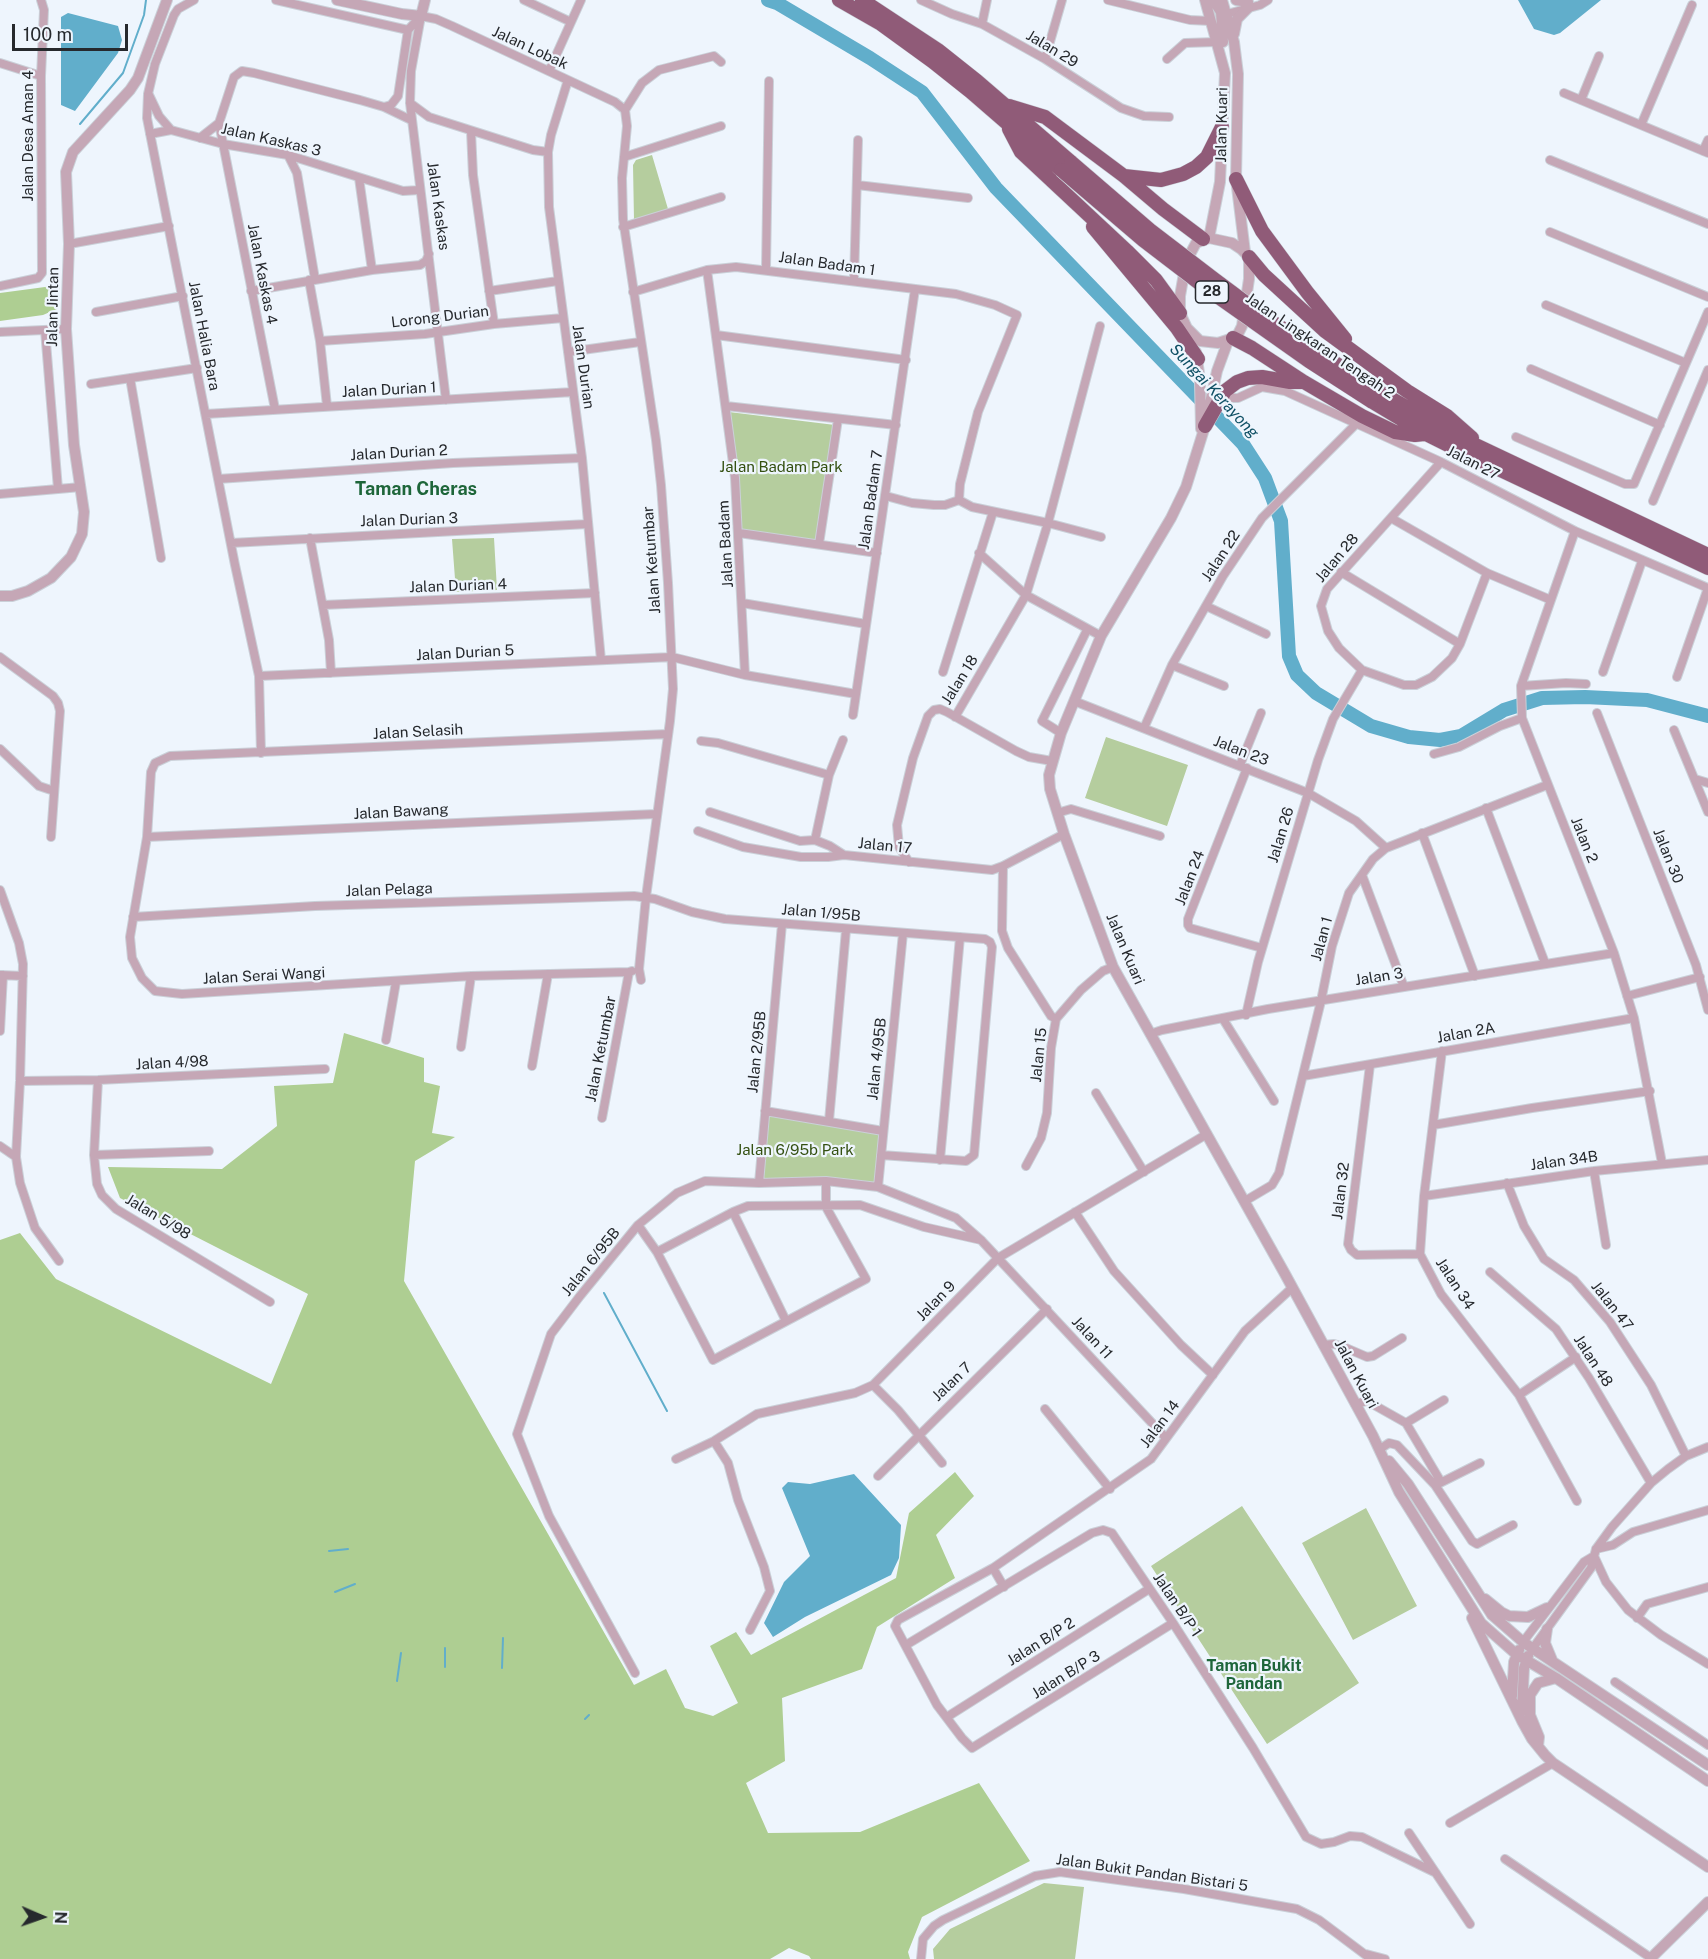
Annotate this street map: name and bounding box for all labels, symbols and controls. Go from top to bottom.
scale bar [15,12,130,50]
street label: Jalan Lobak [489,23,571,73]
text: 100 m [23,24,72,45]
street label: Jalan 29 [1023,26,1081,72]
street label: Jalan Desa Aman 4 [19,70,37,202]
street label: Jalan Kuari [1212,87,1232,163]
street label: Jalan Kaskas 3 [219,120,323,160]
street label: Jalan Kaskas [423,161,453,251]
street label: Jalan Kaskas 4 [243,222,281,326]
street label: Jalan Badam 1 [777,248,877,280]
street label: Jalan Jintan [43,267,63,347]
street label: Jalan Halia Bara [185,280,223,392]
road number: 28 [1196,281,1228,303]
street label: Jalan Lingkaran Tengah 2 [1242,289,1398,403]
street label: Lorong Durian [390,302,490,332]
street label: Jalan Durian [568,324,598,410]
water label: Sungai Kerayong [1165,340,1263,442]
street label: Jalan Durian 1 [341,379,437,401]
street label: Jalan Durian 2 [350,441,448,465]
street label: Jalan 27 [1443,442,1503,484]
street label: Jalan Badam 7 [855,449,887,551]
park label: Jalan Badam Park [719,458,843,476]
district label: Taman Cheras [355,478,477,500]
street label: Jalan Badam [715,500,737,588]
street label: Jalan Ketumbar [639,506,665,614]
street label: Jalan Durian 3 [360,509,458,531]
street label: Jalan 22 [1198,527,1244,585]
street label: Jalan 28 [1312,530,1362,586]
street label: Jalan Durian 4 [409,575,507,597]
street label: Jalan Durian 5 [416,641,514,665]
street label: Jalan 18 [938,652,982,708]
street label: Jalan Selasih [372,721,464,743]
street label: Jalan 23 [1211,732,1271,770]
street label: Jalan Bawang [353,801,449,823]
street label: Jalan 26 [1264,805,1298,865]
street label: Jalan 2 [1567,814,1601,866]
street label: Jalan 30 [1649,826,1687,886]
street label: Jalan 17 [857,834,913,858]
street label: Jalan 24 [1171,848,1209,908]
street label: Jalan Pelaga [345,879,433,901]
street label: Jalan 1/95B [781,901,861,925]
street label: Jalan Kuari [1102,911,1148,987]
street label: Jalan 1 [1307,915,1337,963]
street label: Jalan Serai Wangi [202,964,326,988]
street label: Jalan 3 [1354,964,1404,990]
street label: Jalan Ketumbar [582,994,620,1104]
street label: Jalan 2/95B [744,1010,770,1094]
street label: Jalan 4/95B [864,1017,890,1101]
street label: Jalan 2A [1435,1019,1497,1047]
street label: Jalan 15 [1027,1027,1051,1083]
street label: Jalan 4/98 [135,1052,209,1074]
park label: Jalan 6/95b Park [736,1141,854,1159]
street label: Jalan 34B [1529,1147,1599,1175]
street label: Jalan 32 [1329,1161,1353,1221]
street label: Jalan 5/98 [122,1190,194,1244]
street label: Jalan 6/95B [558,1224,624,1300]
street label: Jalan 34 [1432,1255,1478,1313]
street label: Jalan 9 [913,1277,959,1325]
street label: Jalan 47 [1587,1278,1637,1334]
street label: Jalan 11 [1068,1313,1116,1363]
street label: Jalan 48 [1570,1332,1616,1390]
street label: Jalan Kuari [1330,1336,1382,1412]
street label: Jalan 7 [928,1359,976,1405]
street label: Jalan 14 [1136,1397,1184,1451]
street label: Jalan B/P 1 [1149,1569,1205,1641]
street label: Jalan B/P 2 [1004,1614,1078,1670]
street label: Jalan B/P 3 [1029,1647,1103,1703]
district label: Taman Bukit Pandan [1206,1656,1302,1694]
street label: Jalan Bukit Pandan Bistari 5 [1055,1851,1249,1895]
north arrow [12,1887,72,1947]
text: N [51,1911,70,1924]

